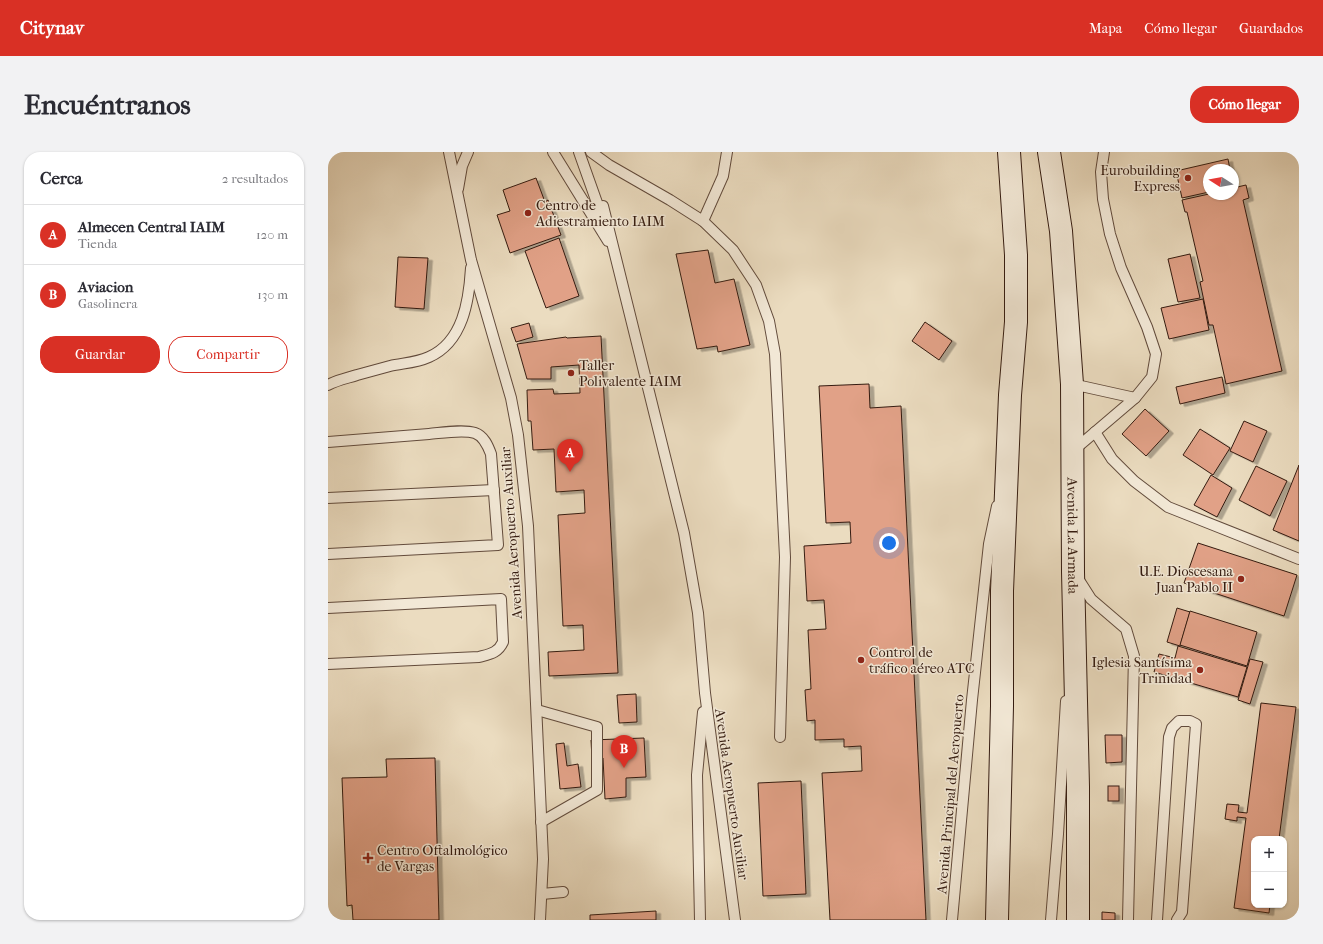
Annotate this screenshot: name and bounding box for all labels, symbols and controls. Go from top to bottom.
text: Citynav [20,17,84,39]
text: Mapa [1089,20,1122,37]
text: Cómo llegar [1144,20,1217,37]
text: Guardados [1239,20,1303,37]
button: Cómo llegar [1190,86,1299,123]
text: Encuéntranos [24,88,191,121]
place label: Eurobuilding Express [1100,162,1181,195]
north arrow [1203,164,1239,200]
text: Cerca [40,168,82,188]
text: 2 resultados [222,171,288,186]
marker: Eurobuilding Express [1183,173,1193,183]
place label: Centro de Adiestramiento IAIM [535,197,665,230]
marker: Centro de Adiestramiento IAIM [523,208,533,218]
text: Almecen Central IAIM [78,218,225,236]
text: A [49,227,57,242]
text: 120 m [256,227,288,242]
text: Tienda [78,236,117,251]
text: Aviacion [78,278,133,296]
text: B [49,287,57,302]
text: 130 m [257,287,288,302]
text: Gasolinera [78,296,137,311]
button: Guardar [40,336,160,373]
button: Compartir [168,336,288,373]
place label: Taller Polivalente IAIM [579,357,682,390]
marker: Taller Polivalente IAIM [566,368,576,378]
pin: A [557,439,583,472]
street label: Avenida Aeropuerto Auxiliar [497,446,526,621]
street label: Avenida La Armada [1063,476,1082,595]
your location [879,533,899,553]
place label: U.E. Dioscesana Juan Pablo II [1139,563,1234,596]
marker: U.E. Dioscesana Juan Pablo II [1236,574,1246,584]
place label: Control de tráfico aéreo ATC [869,644,974,677]
place label: Iglesia Santísima Trinidad [1091,654,1193,687]
marker: Control de tráfico aéreo ATC [856,655,866,665]
marker: Iglesia Santísima Trinidad [1195,665,1205,675]
street label: Avenida Principal del Aeropuerto [933,694,968,896]
street label: Avenida Aeropuerto Auxiliar [711,706,752,881]
pin: B [611,735,637,768]
map controls [1251,836,1287,908]
button: + [1251,836,1287,872]
place label: Centro Oftalmológico de Vargas [377,842,508,875]
marker: Centro Oftalmológico de Vargas [362,852,374,864]
button: − [1251,872,1287,908]

